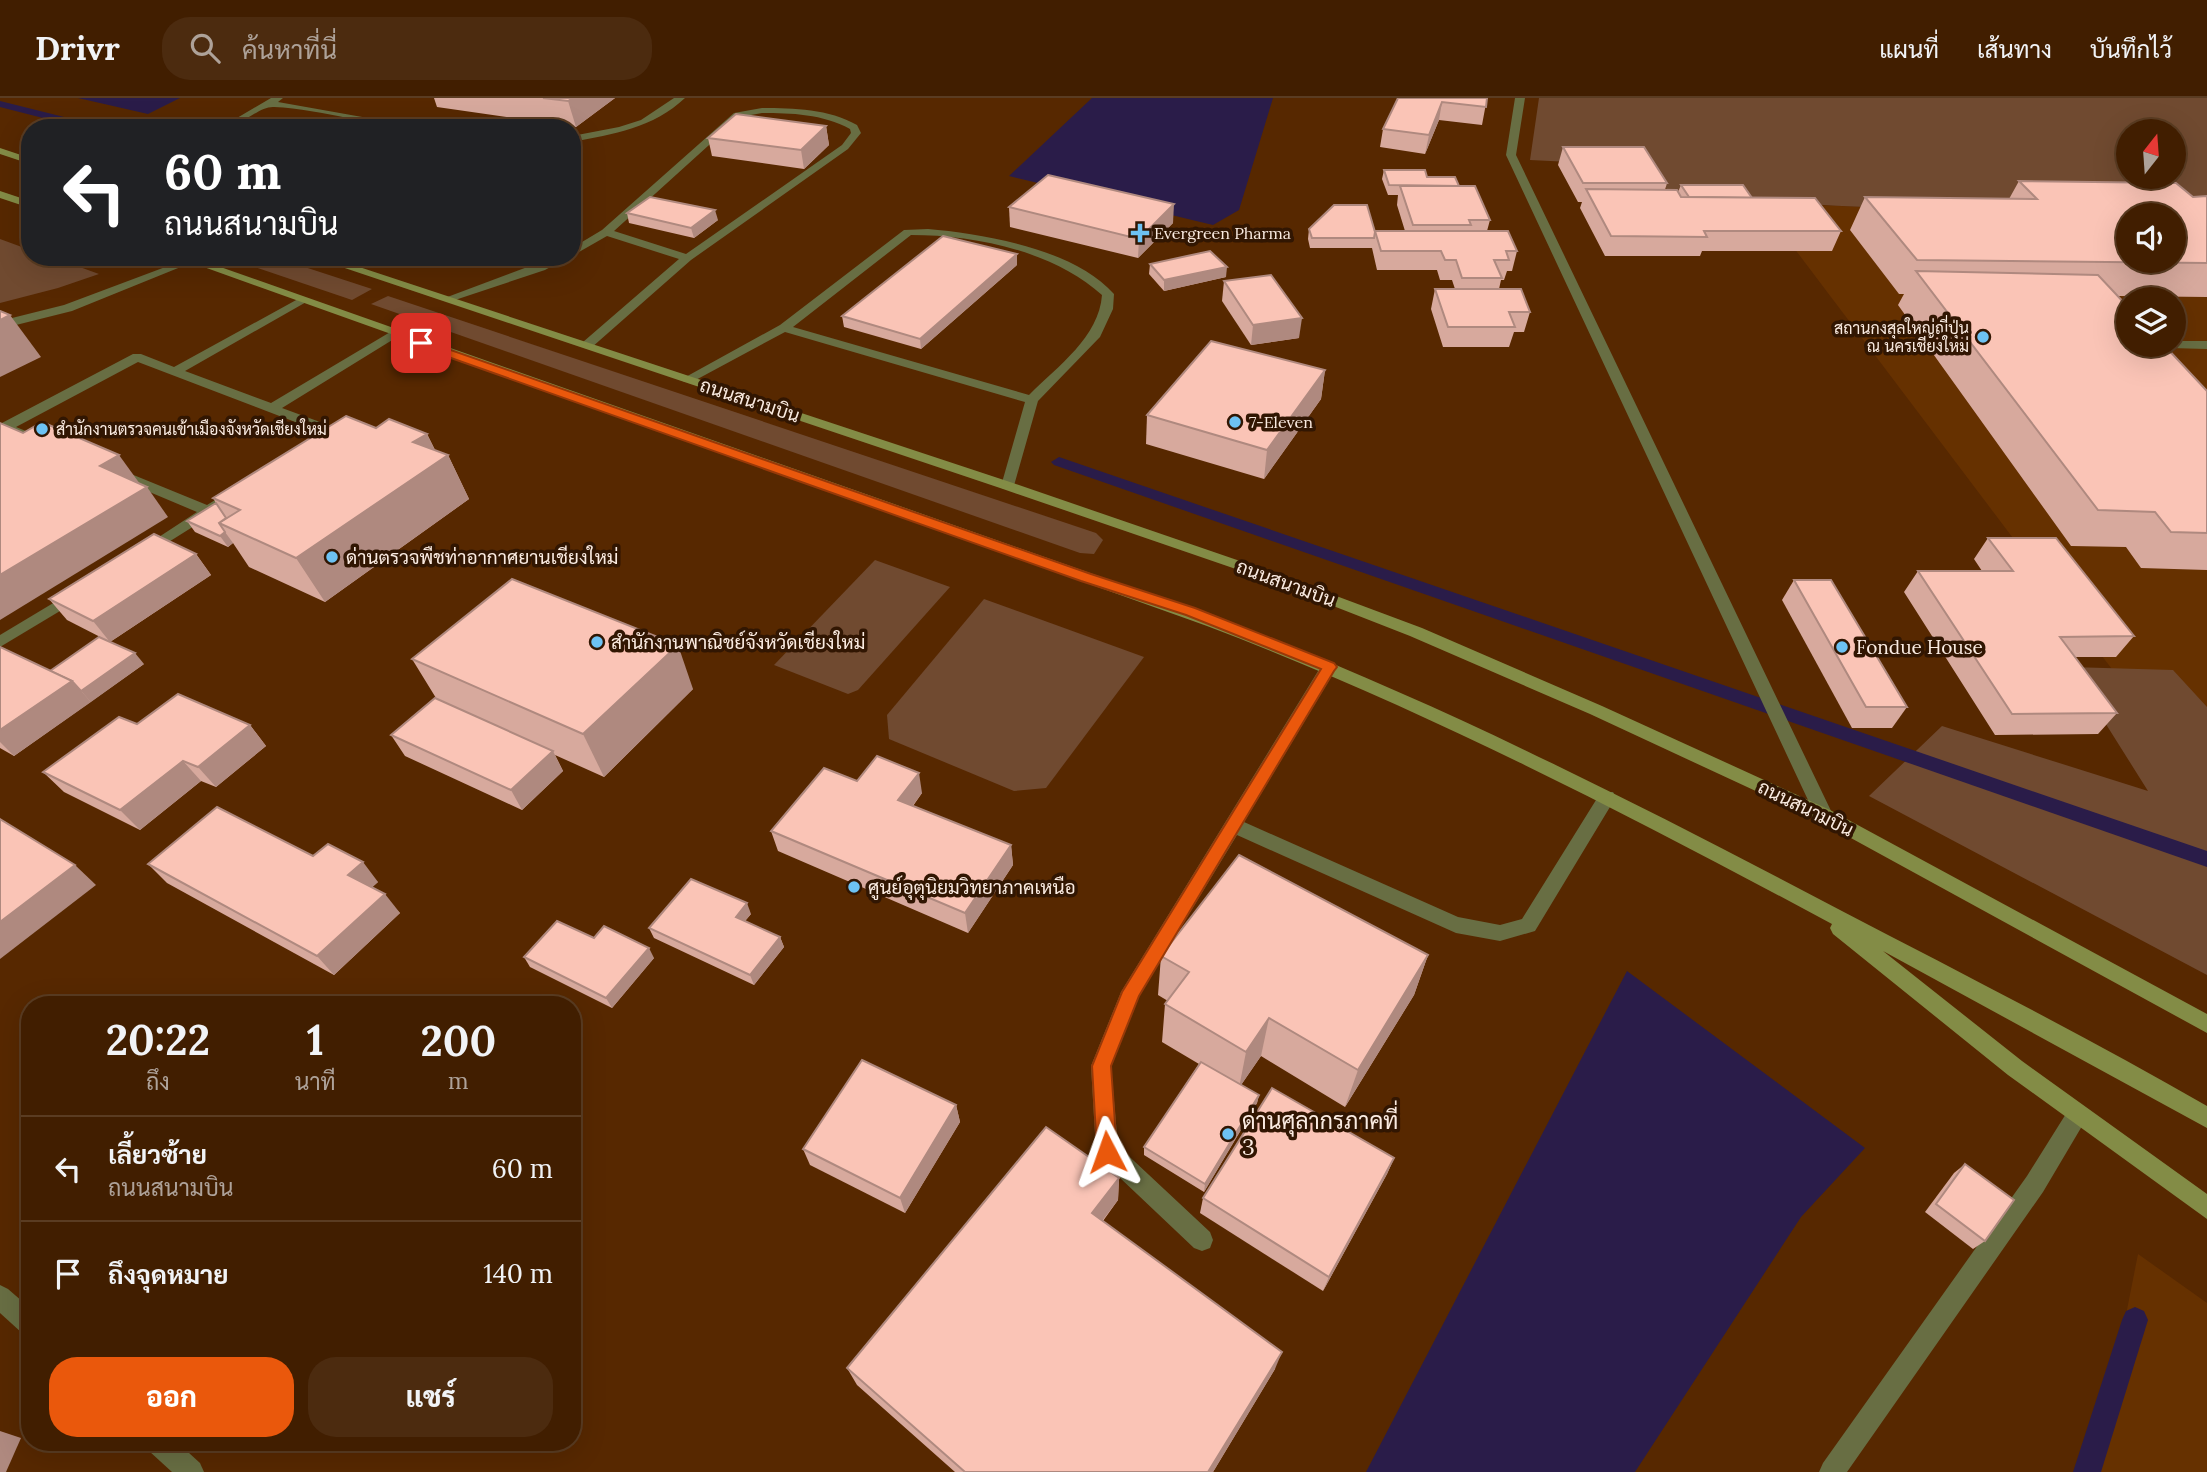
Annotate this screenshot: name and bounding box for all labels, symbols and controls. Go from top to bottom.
search box [162,17,652,80]
text: Drivr [35,27,120,69]
icon: search [186,29,224,67]
text: ค้นหาที่นี่ [242,33,337,66]
text: แผนที่ [1879,34,1939,65]
text: เส้นทาง [1977,34,2052,65]
text: บันทึกไว้ [2090,34,2172,65]
north arrow [2116,119,2186,189]
map controls [2116,119,2186,357]
text: 60 m [164,140,281,202]
icon: left [49,147,140,238]
text: ถนนสนามบิน [164,203,339,244]
button: sound [2116,203,2186,273]
place label: Evergreen Pharma [1154,223,1291,243]
marker: Evergreen Pharma [1132,225,1148,241]
button: layers [2116,287,2186,357]
pin [391,313,451,373]
place label: สถานกงสุลใหญ่ญี่ปุ่น ณ นครเชียงใหม่ [1834,314,1969,356]
icon: arrive [402,324,440,362]
marker: สถานกงสุลใหญ่ญี่ปุ่น ณ นครเชียงใหม่ [1975,329,1991,345]
street label: ถนนสนามบิน [697,373,803,427]
place label: 7-Eleven [1249,412,1313,432]
marker: 7-Eleven [1227,414,1243,430]
place label: สำนักงานตรวจคนเข้าเมืองจังหวัดเชียงใหม่ [56,418,327,439]
marker: สำนักงานตรวจคนเข้าเมืองจังหวัดเชียงใหม่ [34,421,50,437]
place label: ด่านตรวจพืชท่าอากาศยานเชียงใหม่ [346,545,618,569]
marker: ด่านตรวจพืชท่าอากาศยานเชียงใหม่ [324,549,340,565]
street label: ถนนสนามบิน [1233,554,1339,612]
place label: สำนักงานพาณิชย์จังหวัดเชียงใหม่ [611,630,865,654]
marker: สำนักงานพาณิชย์จังหวัดเชียงใหม่ [589,634,605,650]
place label: Fondue House [1856,635,1983,659]
marker: Fondue House [1834,639,1850,655]
street label: ถนนสนามบิน [1754,775,1858,841]
place label: ศูนย์อุตุนิยมวิทยาภาคเหนือ [868,875,1076,901]
marker: ศูนย์อุตุนิยมวิทยาภาคเหนือ [846,879,862,895]
text: 20:22 [106,1013,210,1067]
text: 1 [307,1013,324,1067]
text: 200 [420,1014,496,1068]
text: m [448,1066,469,1095]
text: ถึง [146,1067,170,1096]
text: นาที [295,1067,336,1096]
place label: ด่านศุลากรภาคที่ 3 [1242,1100,1398,1161]
position arrow [1070,1115,1144,1189]
marker: ด่านศุลากรภาคที่ 3 [1220,1126,1236,1142]
text: เลี้ยวซ้าย [108,1138,207,1171]
icon: left [49,1150,87,1188]
text: 60 m [492,1152,553,1185]
text: ถนนสนามบิน [108,1173,233,1202]
icon: arrive [49,1255,87,1293]
text: 140 m [483,1257,553,1290]
text: ถึงจุดหมาย [108,1258,229,1291]
button: ออก [49,1357,294,1437]
button: แชร์ [308,1357,553,1437]

